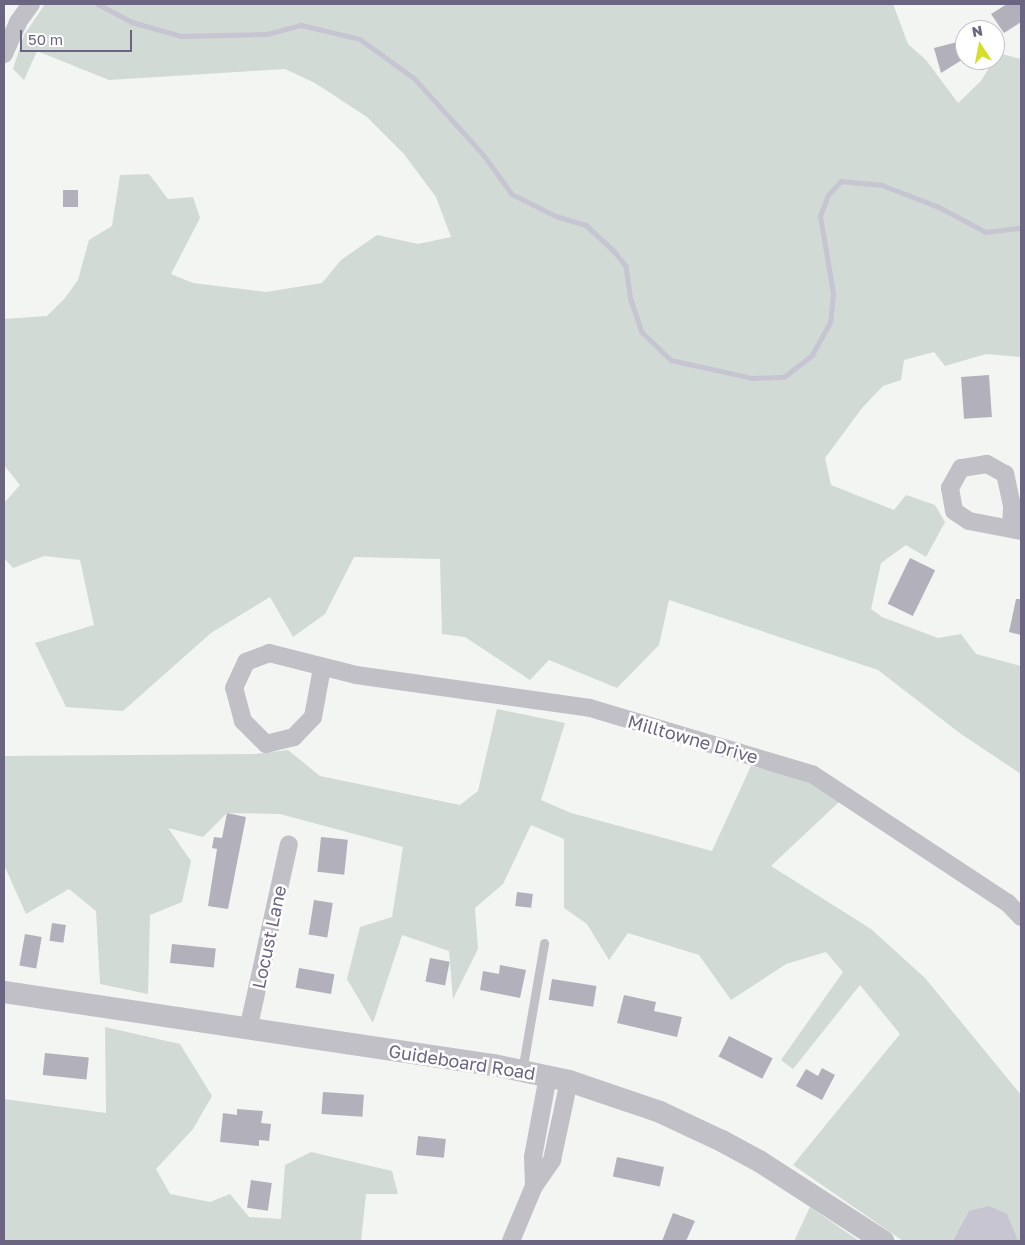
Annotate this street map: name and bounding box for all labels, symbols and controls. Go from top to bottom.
scale bar [22,20,135,52]
north arrow [955,20,1005,70]
text: N [970,21,984,40]
text: 50 m [28,30,63,48]
street label: Milltowne Drive [625,710,761,768]
street label: Locust Lane [248,883,290,991]
street label: Guideboard Road [387,1040,537,1084]

